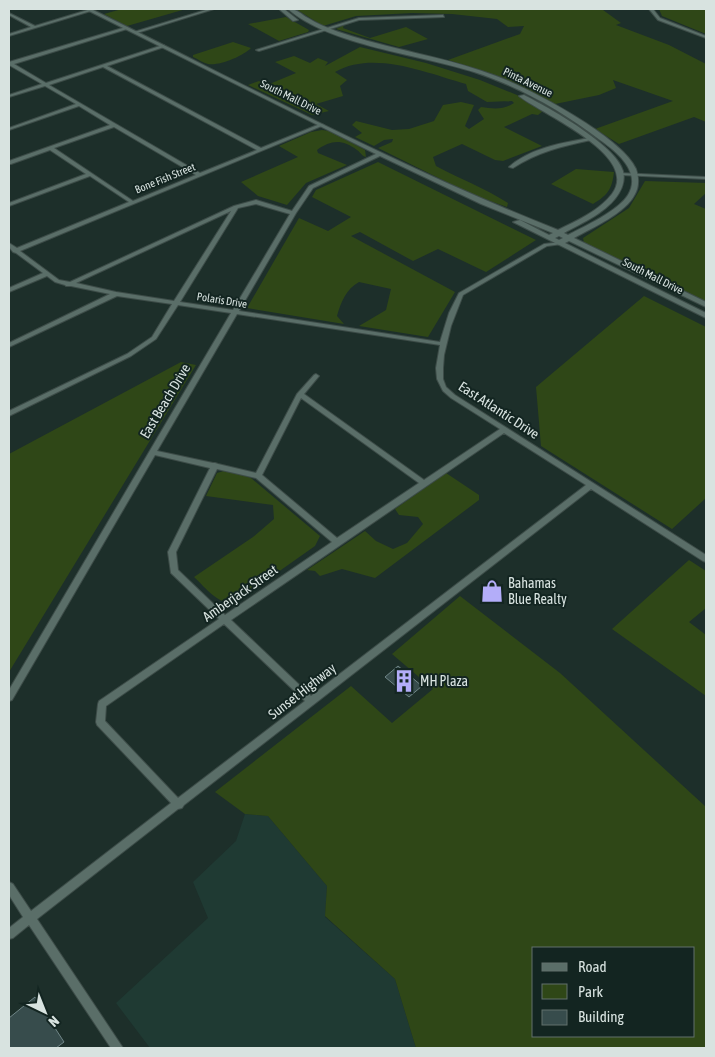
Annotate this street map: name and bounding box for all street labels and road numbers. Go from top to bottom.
street label: Pinta Avenue [501,65,555,99]
street label: South Mall Drive [259,77,323,117]
street label: Bone Fish Street [133,160,197,196]
street label: South Mall Drive [621,256,685,296]
street label: Polaris Drive [196,290,248,310]
street label: East Beach Drive [137,361,193,441]
street label: East Atlantic Drive [456,378,542,442]
street label: Amberjack Street [199,561,281,625]
street label: Sunset Highway [265,660,339,722]

